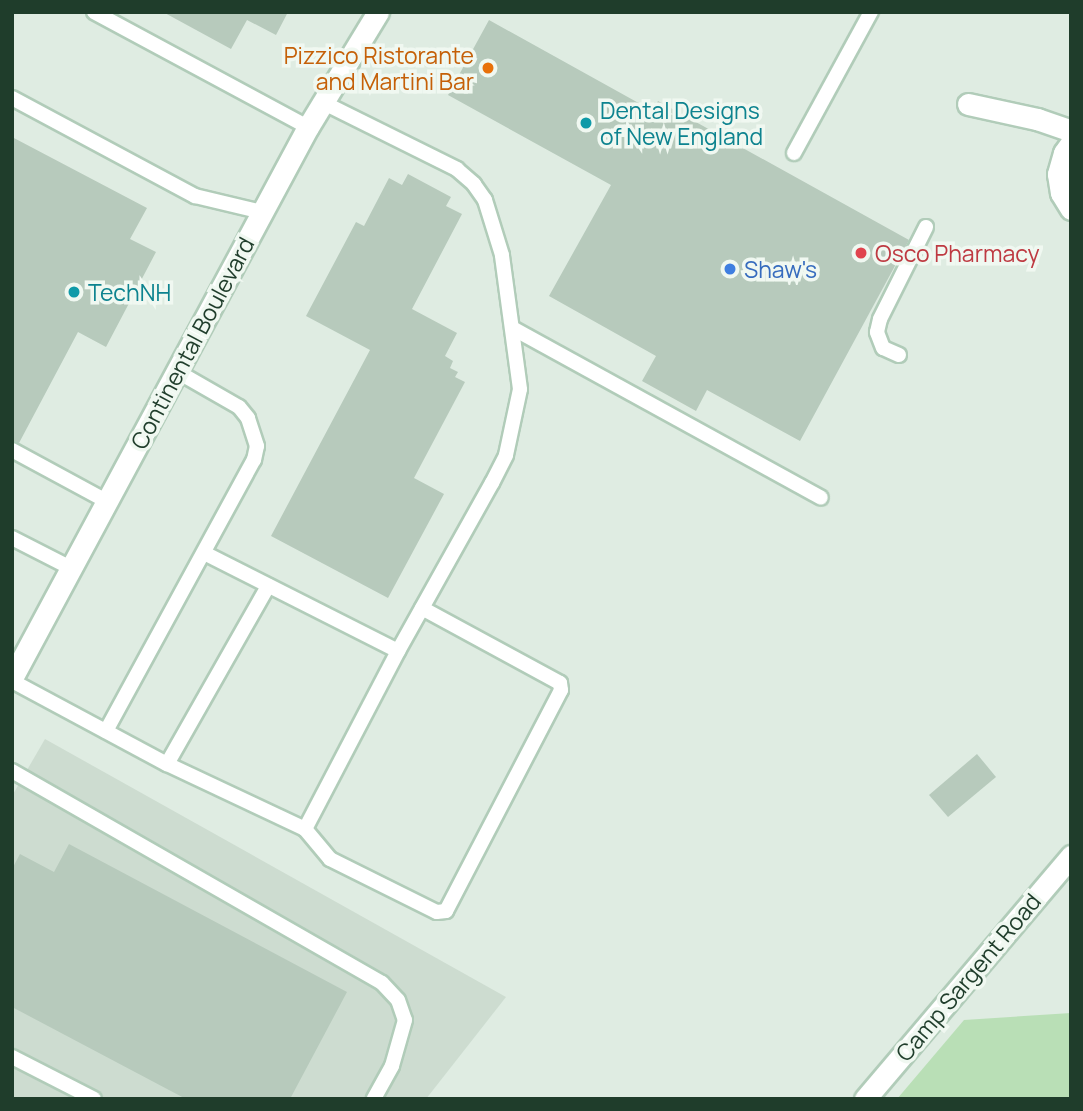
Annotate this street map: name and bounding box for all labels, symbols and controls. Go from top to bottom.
place label: Pizzico Ristorante and Martini Bar [284,41,474,95]
marker: Pizzico Ristorante and Martini Bar [480,60,496,76]
place label: Dental Designs of New England [600,96,763,150]
marker: Dental Designs of New England [578,115,594,131]
street label: Continental Boulevard [124,232,260,454]
place label: Osco Pharmacy [875,239,1040,267]
marker: Osco Pharmacy [853,245,869,261]
place label: Shaw's [744,255,817,283]
marker: Shaw's [722,261,738,277]
place label: TechNH [88,278,171,306]
marker: TechNH [66,284,82,300]
street label: Camp Sargent Road [890,888,1046,1066]

